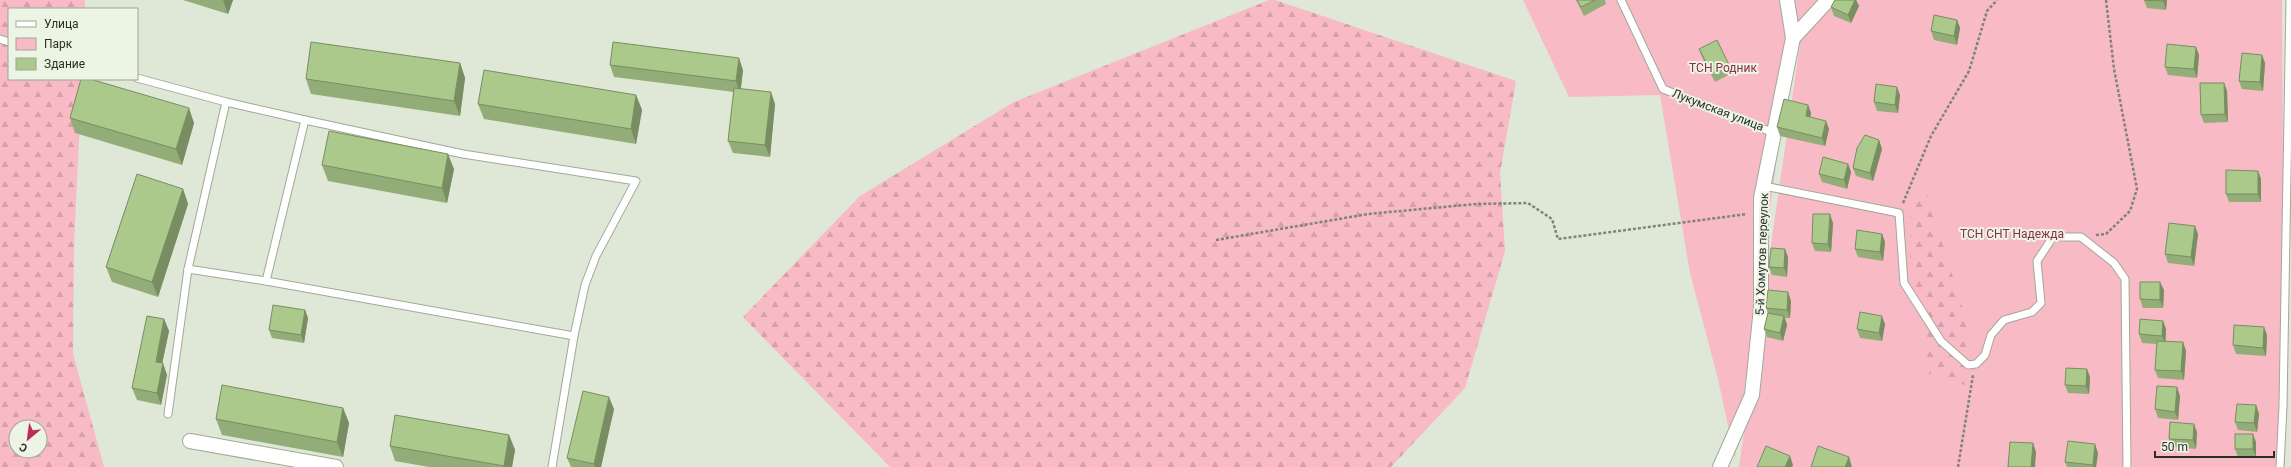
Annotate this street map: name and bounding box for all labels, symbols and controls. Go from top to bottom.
legend [8,8,138,80]
text: Улица [44,17,79,31]
text: Парк [44,37,73,51]
text: Здание [44,57,85,71]
park label: ТСН Родник [1689,61,1757,75]
street label: Лукумская улица [1670,86,1766,134]
street label: 5-й Хомутов переулок [1753,192,1771,316]
park label: ТСН СНТ Надежда [1960,227,2064,241]
north arrow [8,419,48,459]
scale bar [2155,433,2274,459]
text: С [17,440,30,455]
text: 50 m [2161,440,2188,454]

